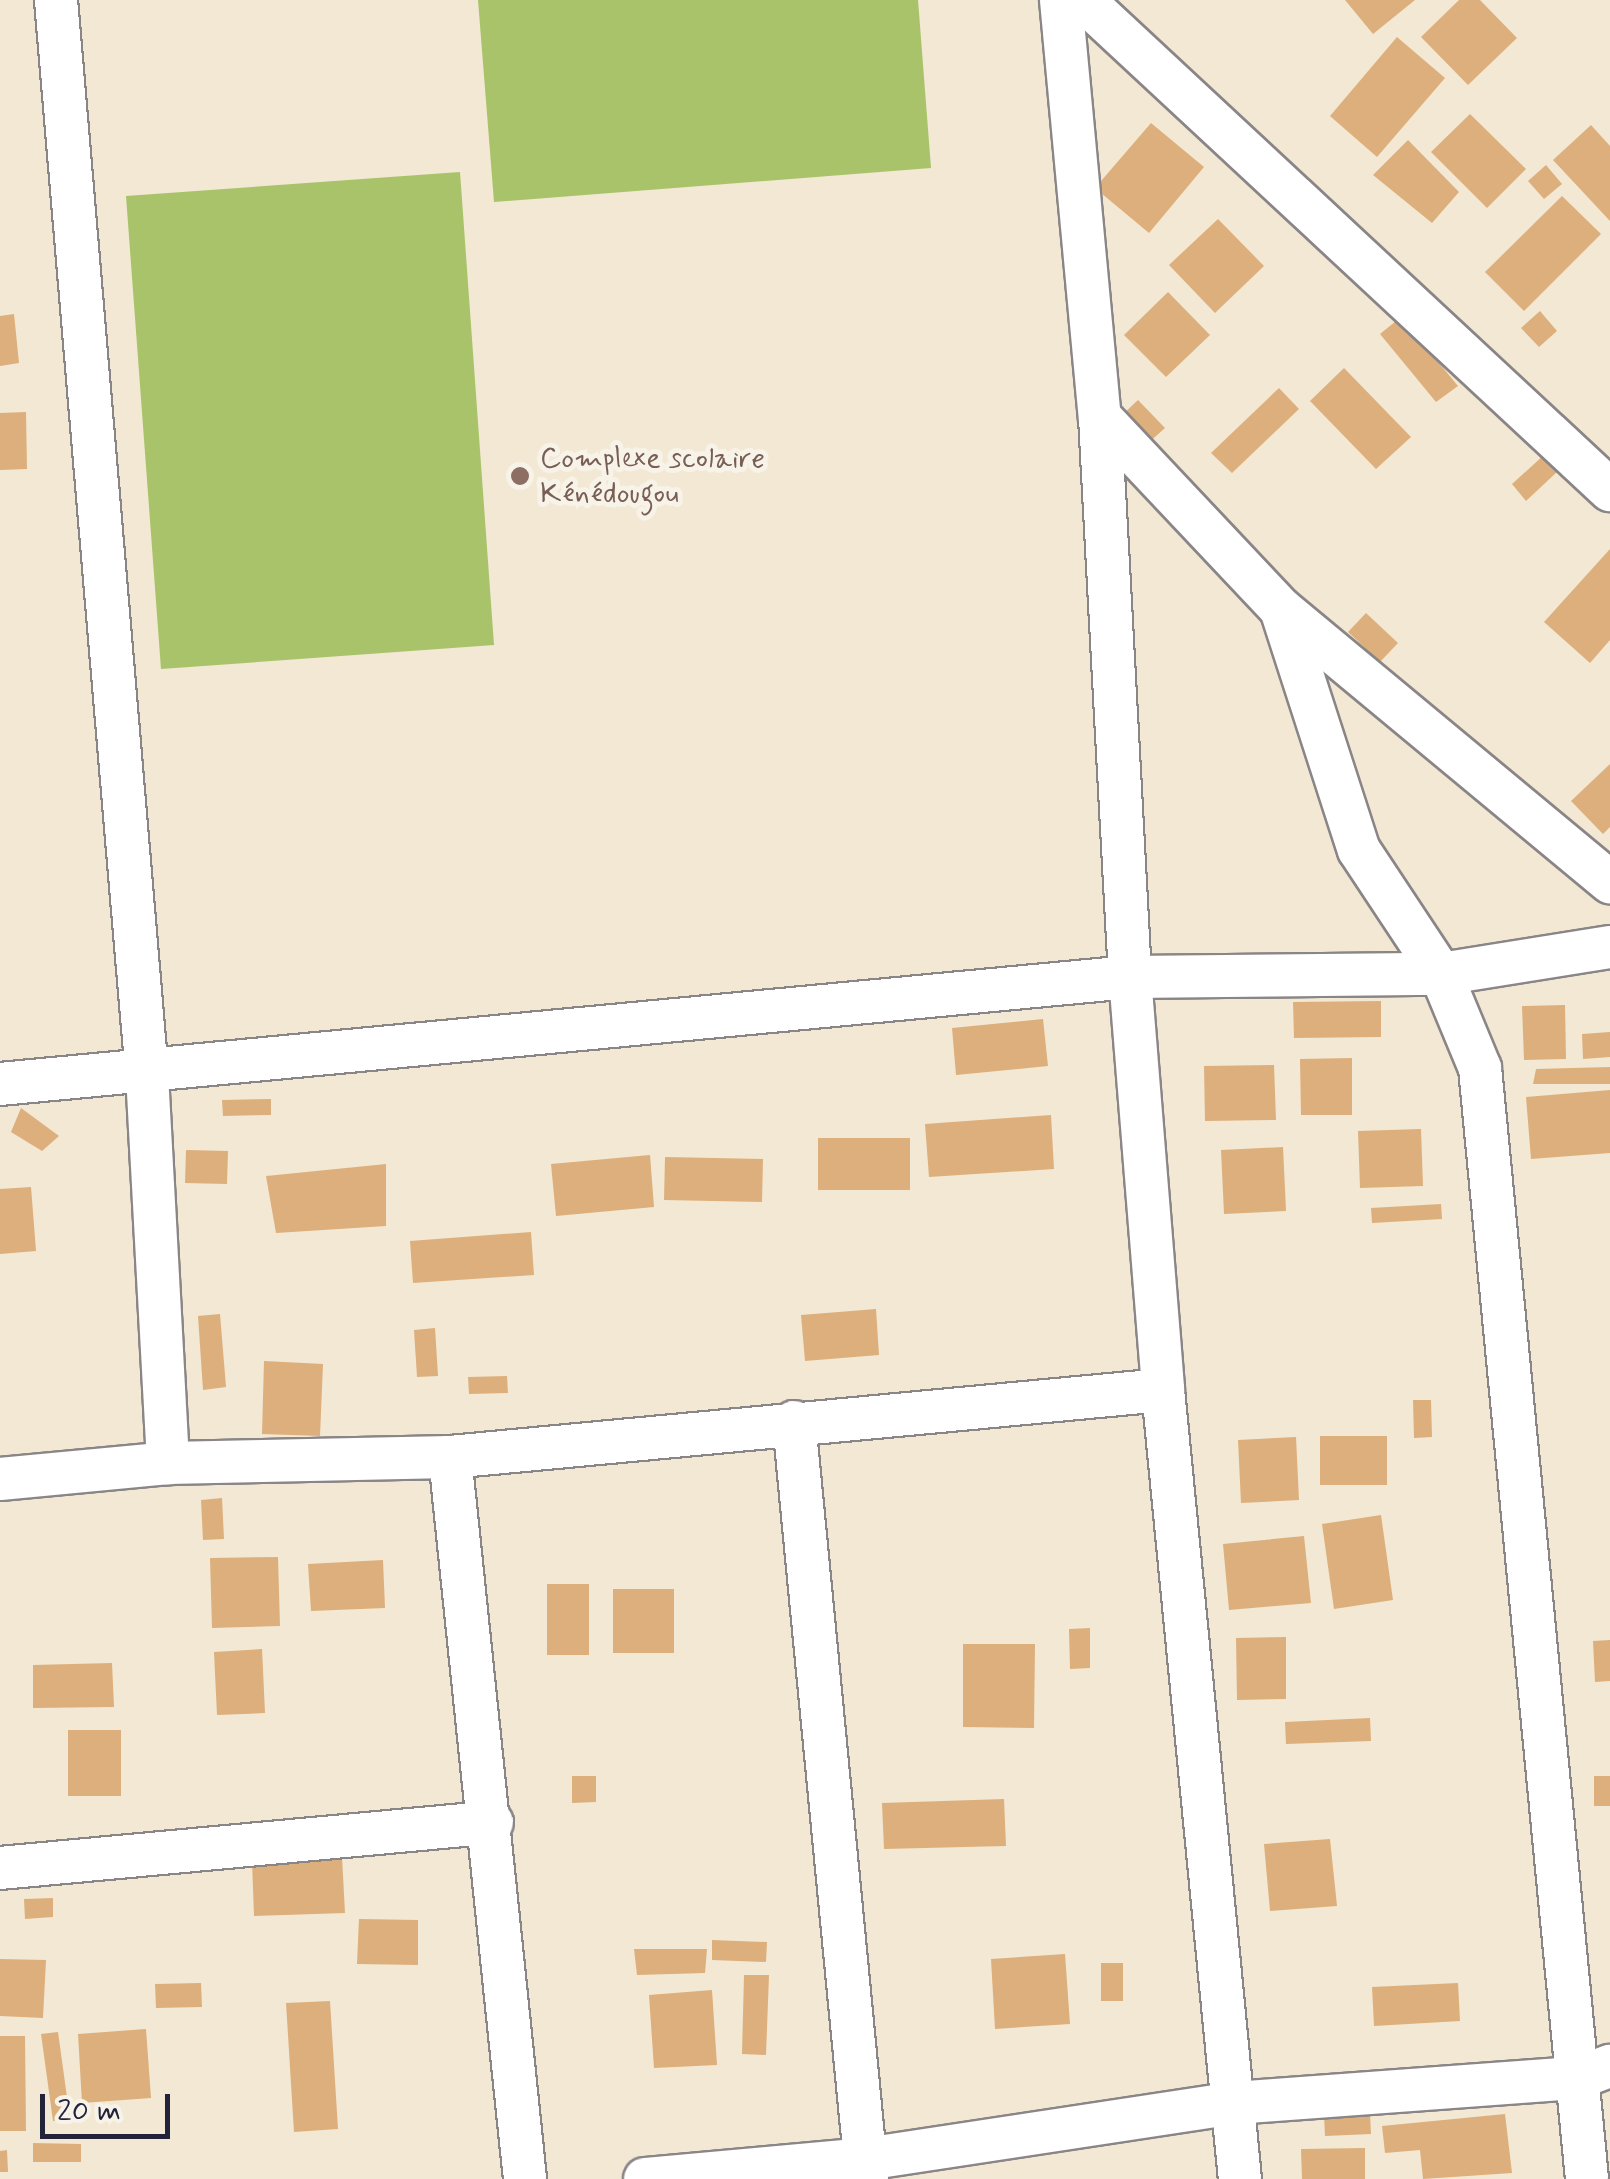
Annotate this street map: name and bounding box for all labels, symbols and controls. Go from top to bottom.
place label: Complexe scolaire Kénédougou [540,441,763,512]
marker: Complexe scolaire Kénédougou [509,465,531,487]
scale bar [45,2074,175,2136]
text: 20 m [57,2092,121,2131]

